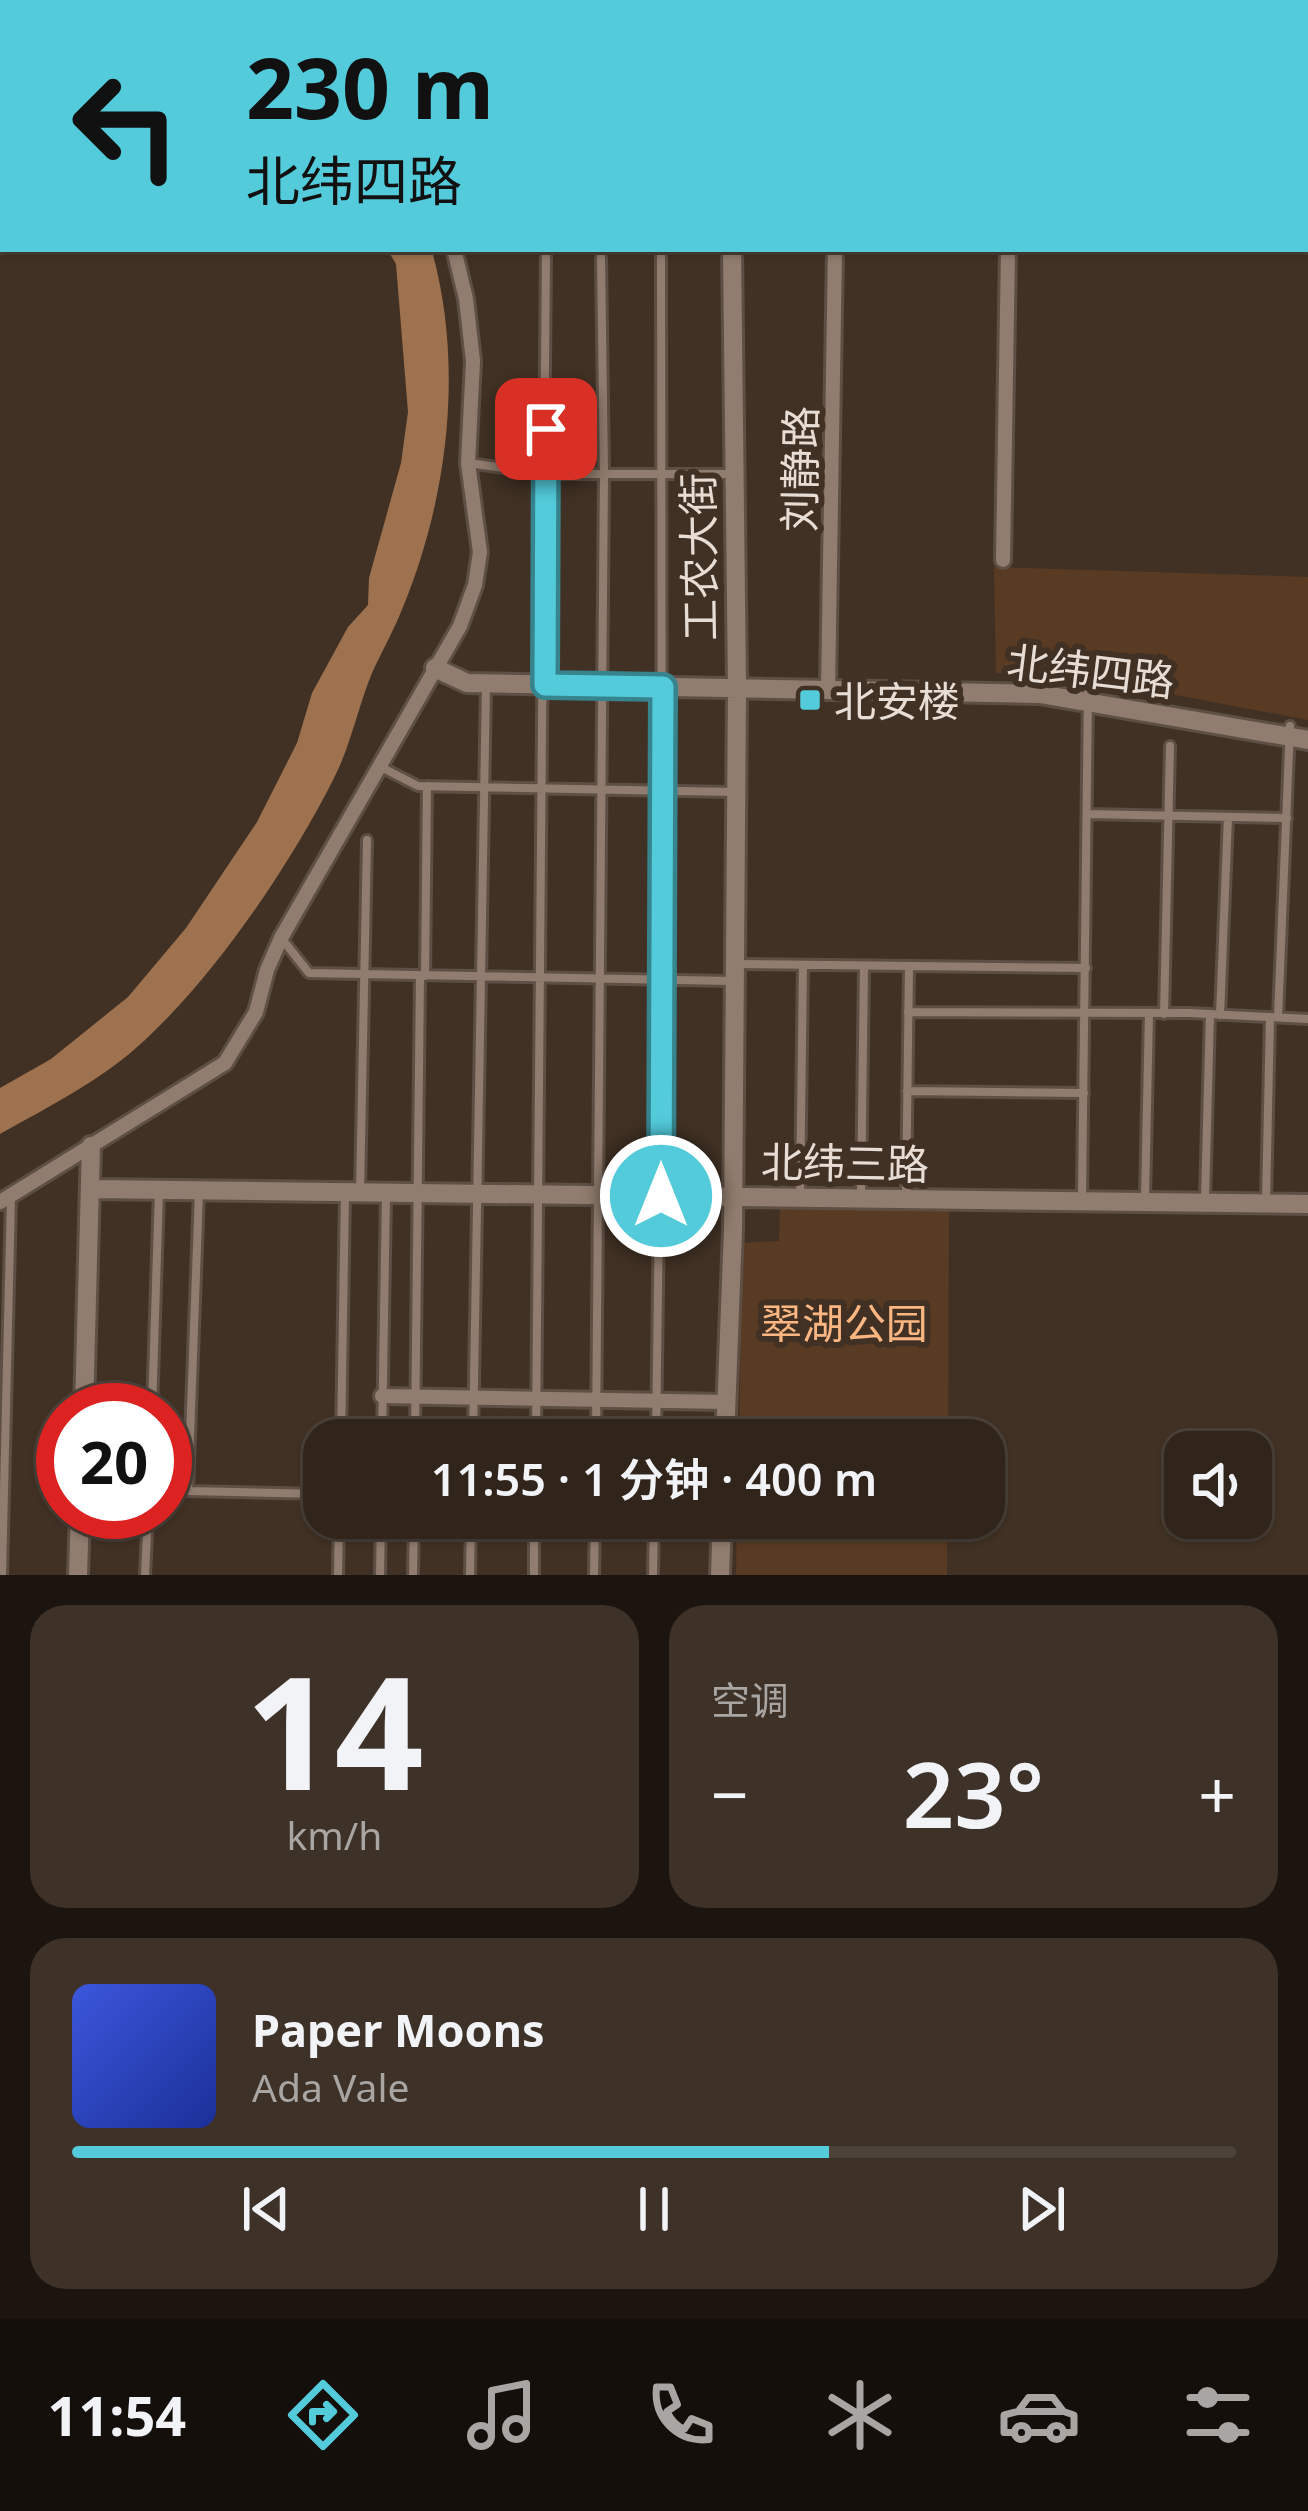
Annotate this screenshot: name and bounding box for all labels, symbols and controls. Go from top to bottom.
text: 230 m [246,29,494,144]
icon: left [48,48,204,204]
text: 北纬四路 [246,143,462,217]
pin [495,378,597,480]
icon: arrive [513,396,579,462]
street label: 刘静路 [769,406,829,532]
street label: 工农大街 [668,473,728,641]
street label: 北纬四路 [1004,631,1178,709]
place label: 北安楼 [834,672,960,729]
marker: 北安楼 [797,687,823,713]
street label: 北纬三路 [761,1132,929,1192]
position arrow [598,1133,724,1259]
park label: 翠湖公园 [760,1294,928,1351]
speed limit sign: 20 [36,1383,192,1539]
map controls [1164,1431,1272,1539]
button: sound [1164,1431,1272,1539]
text: 11:55 · 1 分钟 · 400 m [431,1448,877,1509]
text: 14 [245,1623,424,1836]
text: 空调 [711,1673,789,1726]
text: 23° [903,1732,1044,1854]
text: − [711,1748,749,1838]
text: + [1198,1748,1236,1838]
text: km/h [287,1808,382,1861]
text: Paper Moons [252,1999,545,2060]
text: Ada Vale [252,2060,409,2113]
icon: previous [233,2176,299,2242]
icon: pause [621,2176,687,2242]
icon: next [1009,2176,1075,2242]
icon: directions [281,2373,365,2457]
icon: music [460,2373,544,2457]
icon: phone [639,2373,723,2457]
icon: climate [818,2373,902,2457]
icon: car [997,2373,1081,2457]
icon: filters [1176,2373,1260,2457]
text: 11:54 [48,2378,186,2452]

